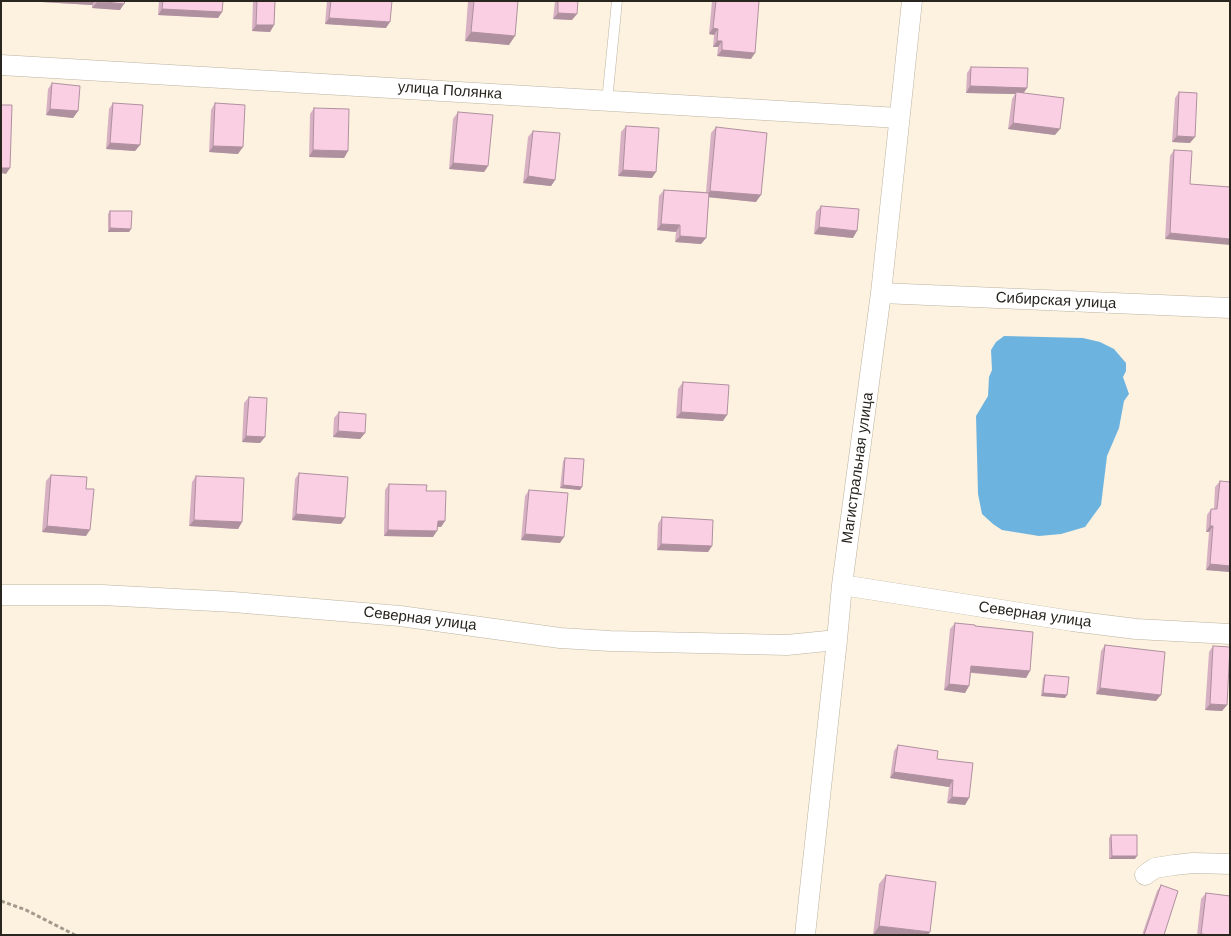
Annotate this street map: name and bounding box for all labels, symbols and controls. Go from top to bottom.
street label: улица Полянка [397,78,503,104]
street label: Сибирская улица [995,289,1117,313]
street label: Магистральная улица [838,391,878,545]
street label: Северная улица [977,598,1093,632]
street label: Северная улица [362,603,478,635]

